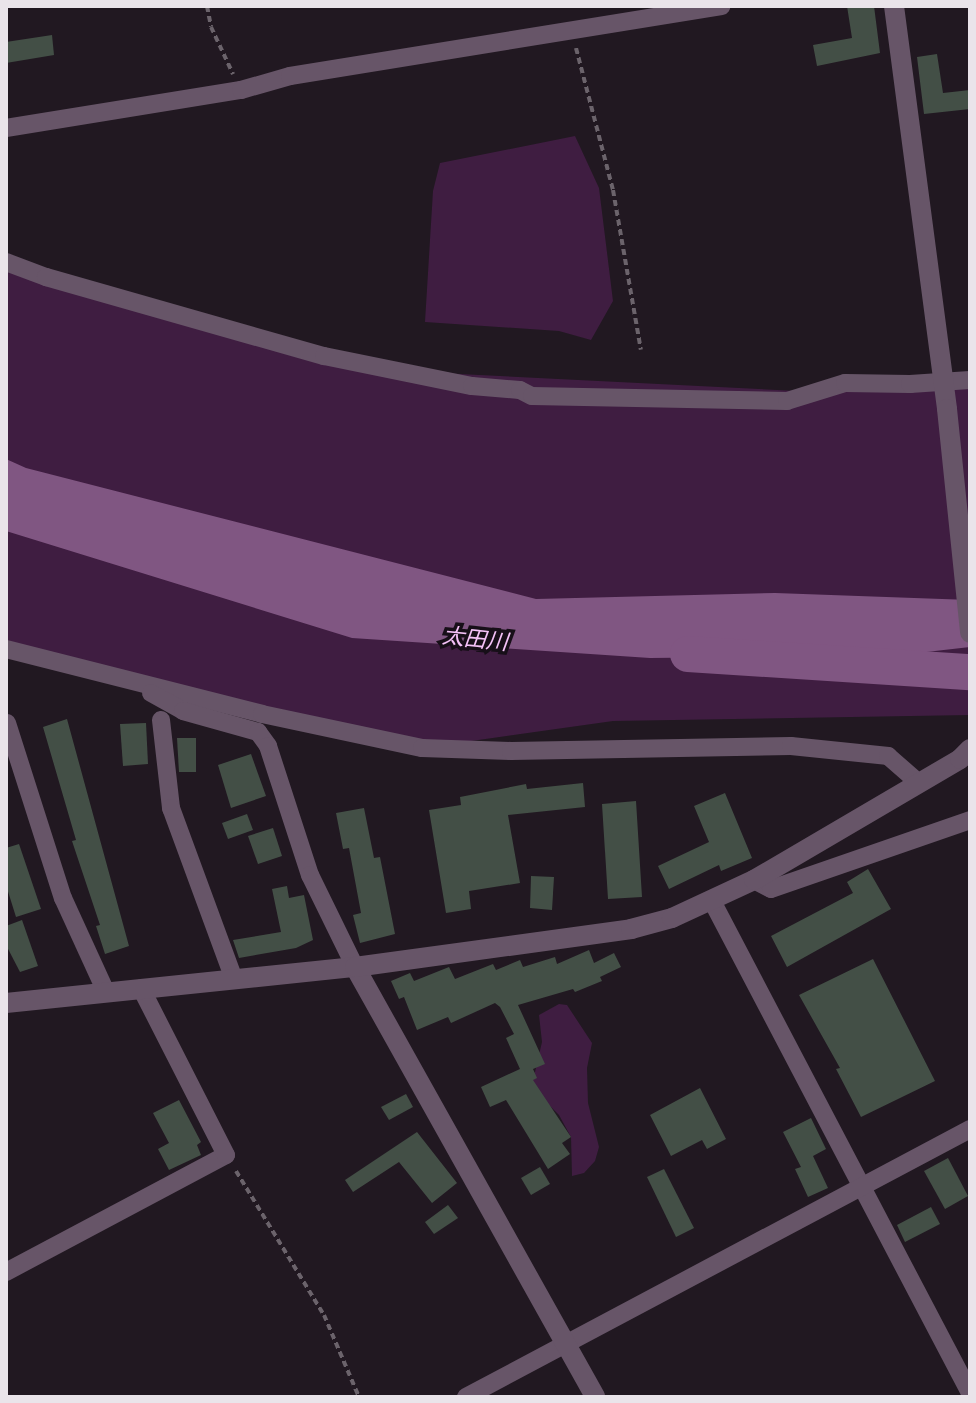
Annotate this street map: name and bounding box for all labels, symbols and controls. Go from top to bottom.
water label: 太田川 [441,622,509,656]

